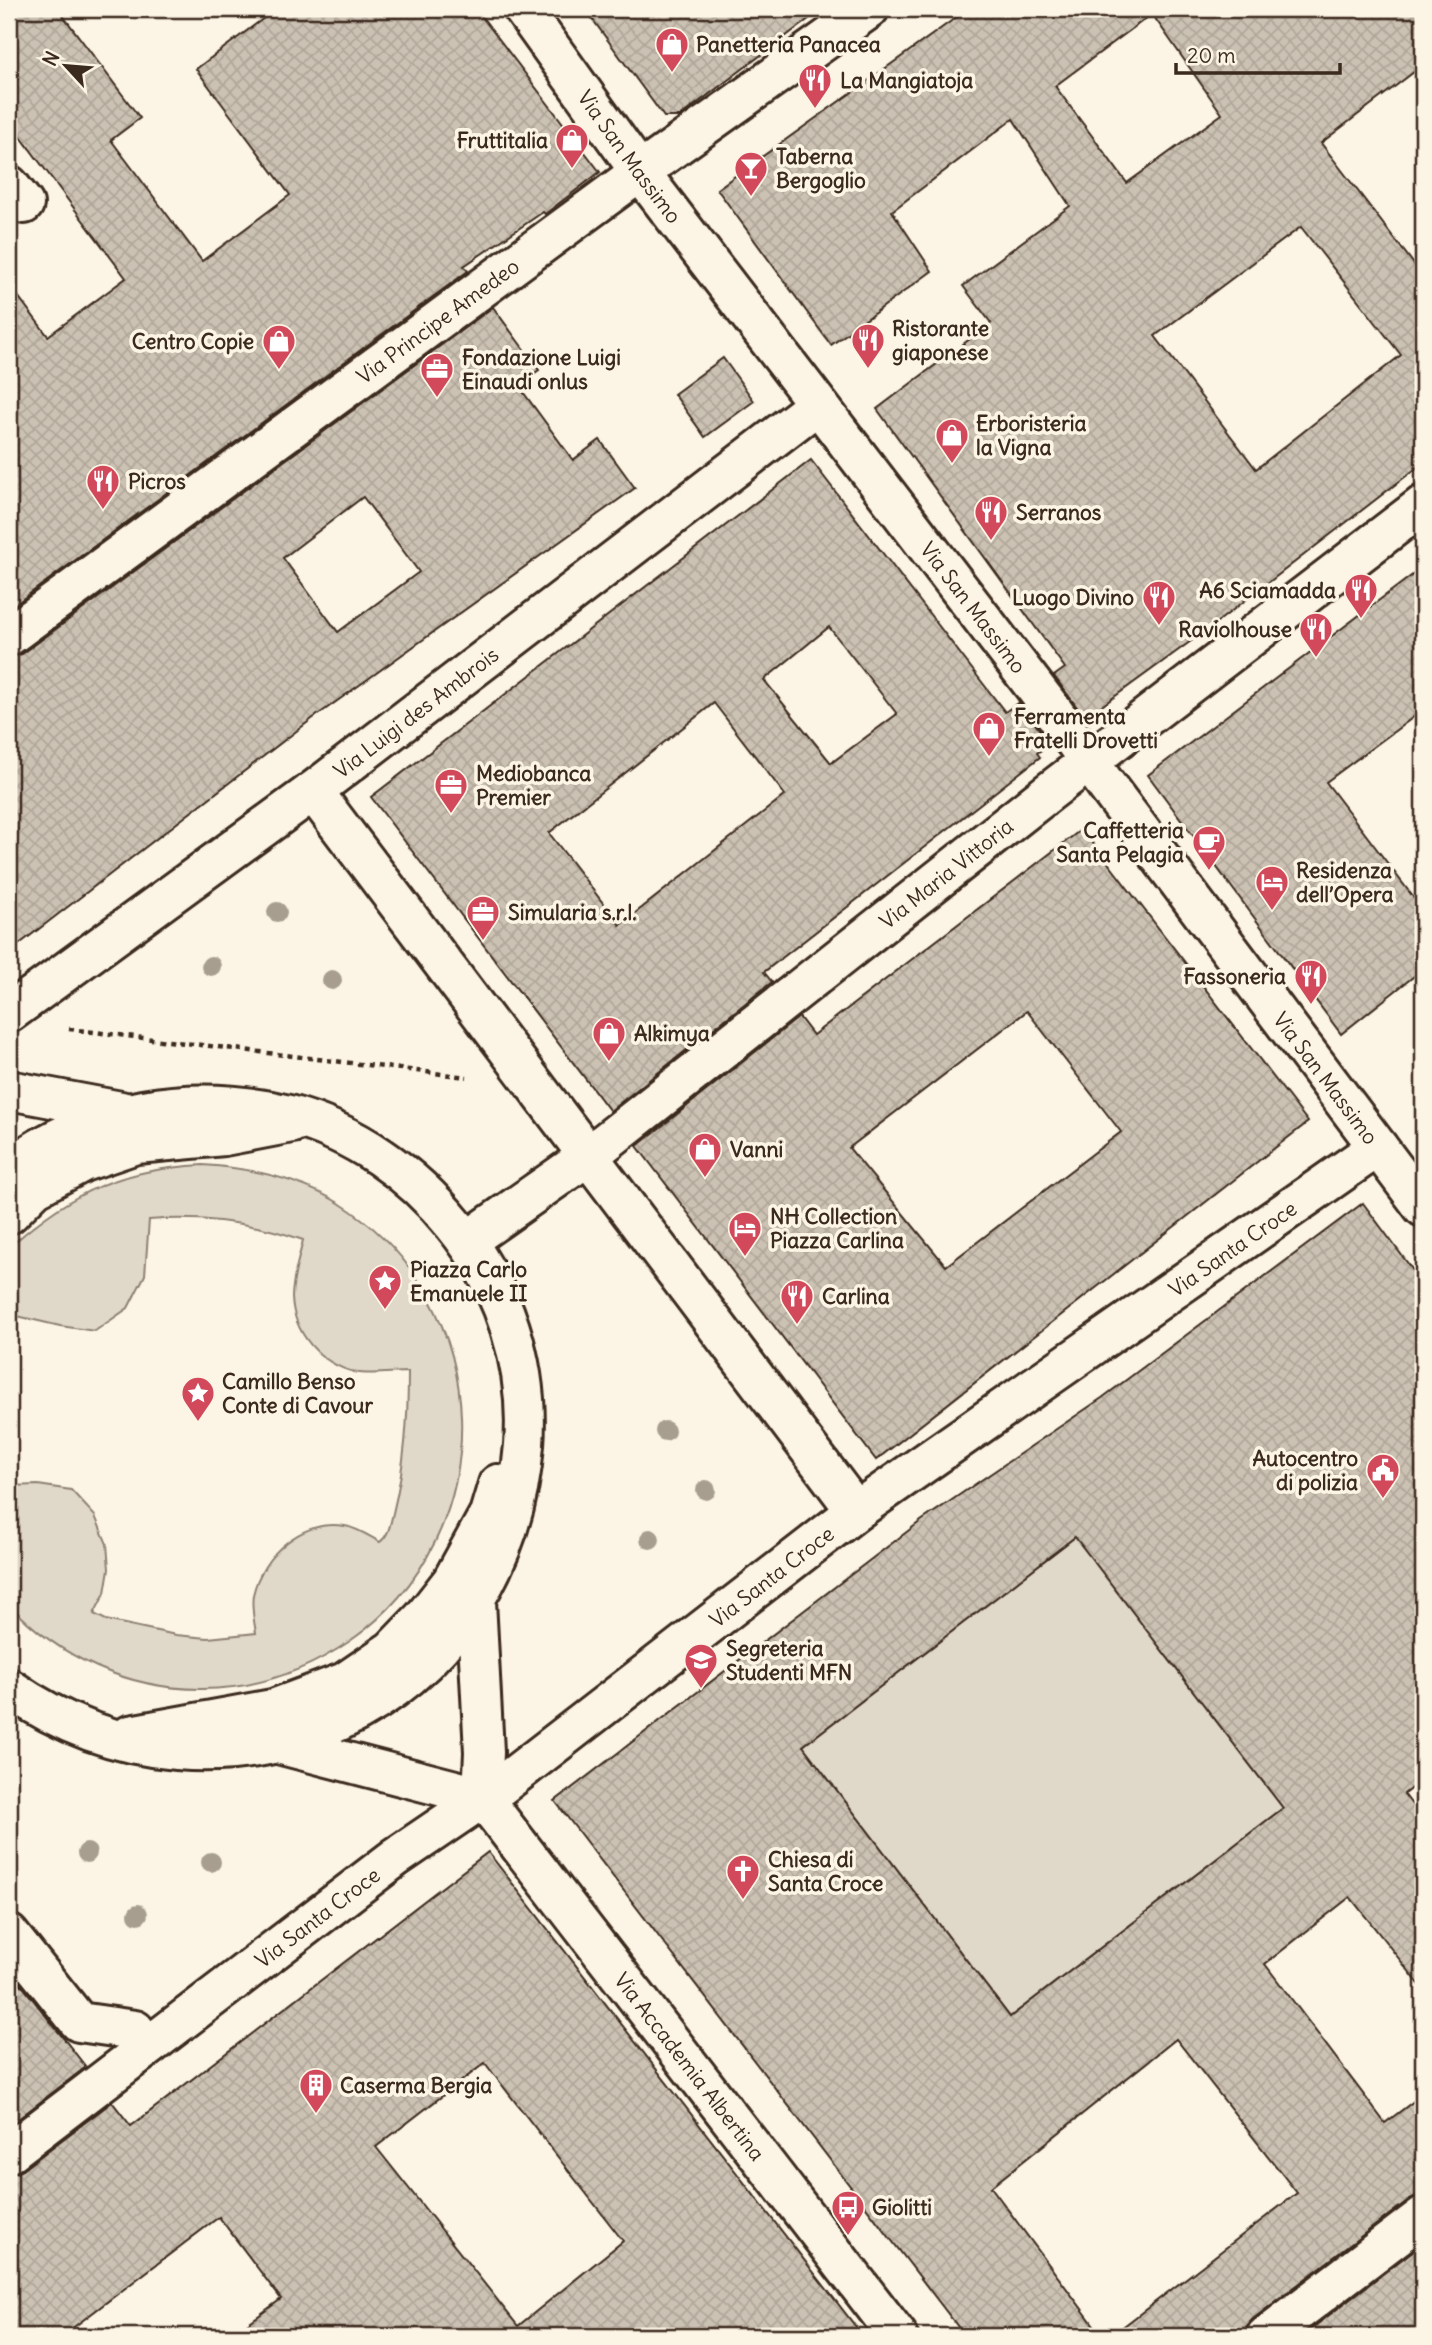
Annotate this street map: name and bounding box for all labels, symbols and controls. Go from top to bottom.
shop icon: Panetteria Panacea [653,25,691,74]
place label: Panetteria Panacea [696,31,881,58]
north arrow [32,32,102,102]
scale bar [1176,32,1341,76]
text: 20 m [1187,42,1236,69]
text: N [37,47,64,70]
restaurant icon: La Mangiatoja [796,61,834,110]
place label: La Mangiatoja [840,67,973,94]
street label: Via San Massimo [572,85,688,228]
shop icon: Fruttitalia [553,121,591,170]
place label: Fruttitalia [457,127,548,154]
place label: Taberna Bergoglio [776,143,866,194]
bar icon: Taberna Bergoglio [732,149,770,198]
street label: Via Principe Amedeo [351,252,524,390]
place label: Ristorante giaponese [892,315,989,366]
restaurant icon: Ristorante giaponese [849,321,887,370]
shop icon: Centro Copie [260,322,298,371]
place label: Centro Copie [132,328,254,355]
place label: Fondazione Luigi Einaudi onlus [462,344,621,395]
office icon: Fondazione Luigi Einaudi onlus [418,350,456,399]
place label: Erboristeria la Vigna [976,410,1086,461]
shop icon: Erboristeria la Vigna [933,416,971,465]
restaurant icon: Picros [84,462,122,511]
place label: Picros [128,468,186,495]
restaurant icon: Serranos [972,493,1010,542]
place label: Serranos [1016,499,1102,526]
street label: Via San Massimo [915,536,1032,678]
restaurant icon: A6 Sciamadda [1342,571,1380,620]
place label: A6 Sciamadda [1199,577,1336,604]
restaurant icon: Luogo Divino [1140,578,1178,627]
place label: Luogo Divino [1012,584,1134,611]
restaurant icon: Raviolhouse [1297,610,1335,659]
place label: Raviolhouse [1178,616,1292,643]
street label: Via Luigi des Ambrois [328,641,504,784]
place label: Ferramenta Fratelli Drovetti [1014,703,1158,754]
shop icon: Ferramenta Fratelli Drovetti [970,709,1008,758]
place label: Mediobanca Premier [476,760,591,811]
office icon: Mediobanca Premier [432,766,470,815]
street label: Via Maria Vittoria [874,812,1018,934]
place label: Caffetteria Santa Pelagia [1056,817,1184,868]
cafe icon: Caffetteria Santa Pelagia [1190,823,1228,872]
place label: Residenza dell’Opera [1296,857,1393,908]
hotel icon: Residenza dell’Opera [1253,863,1291,912]
office icon: Simularia s.r.l. [464,893,502,942]
place label: Simularia s.r.l. [508,899,637,926]
restaurant icon: Fassoneria [1292,957,1330,1006]
place label: Fassoneria [1183,963,1286,990]
street label: Via San Massimo [1268,1006,1384,1149]
shop icon: Alkimya [590,1014,628,1063]
place label: Alkimya [634,1020,710,1047]
shop icon: Vanni [686,1130,724,1179]
place label: Vanni [730,1136,783,1163]
street label: Via Santa Croce [1163,1194,1302,1302]
place label: NH Collection Piazza Carlina [770,1203,904,1254]
hotel icon: NH Collection Piazza Carlina [726,1209,764,1258]
place label: Piazza Carlo Emanuele II [410,1256,528,1307]
place icon: Piazza Carlo Emanuele II [366,1262,404,1311]
restaurant icon: Carlina [778,1277,816,1326]
place label: Carlina [822,1283,890,1310]
place label: Camillo Benso Conte di Cavour [222,1368,373,1419]
place icon: Camillo Benso Conte di Cavour [179,1374,217,1423]
place label: Autocentro di polizia [1253,1445,1358,1496]
public building icon: Autocentro di polizia [1364,1451,1402,1500]
street label: Via Santa Croce [704,1520,839,1633]
place label: Segreteria Studenti MFN [726,1635,852,1686]
school or university icon: Segreteria Studenti MFN [682,1641,720,1690]
place label: Chiesa di Santa Croce [768,1846,883,1897]
church icon: Chiesa di Santa Croce [724,1852,762,1901]
street label: Via Santa Croce [249,1861,385,1974]
street label: Via Accademia Albertina [609,1967,771,2166]
building icon: Caserma Bergia [297,2066,335,2115]
place label: Caserma Bergia [340,2072,492,2099]
bus stop icon: Giolitti [829,2188,867,2237]
place label: Giolitti [872,2194,932,2221]

